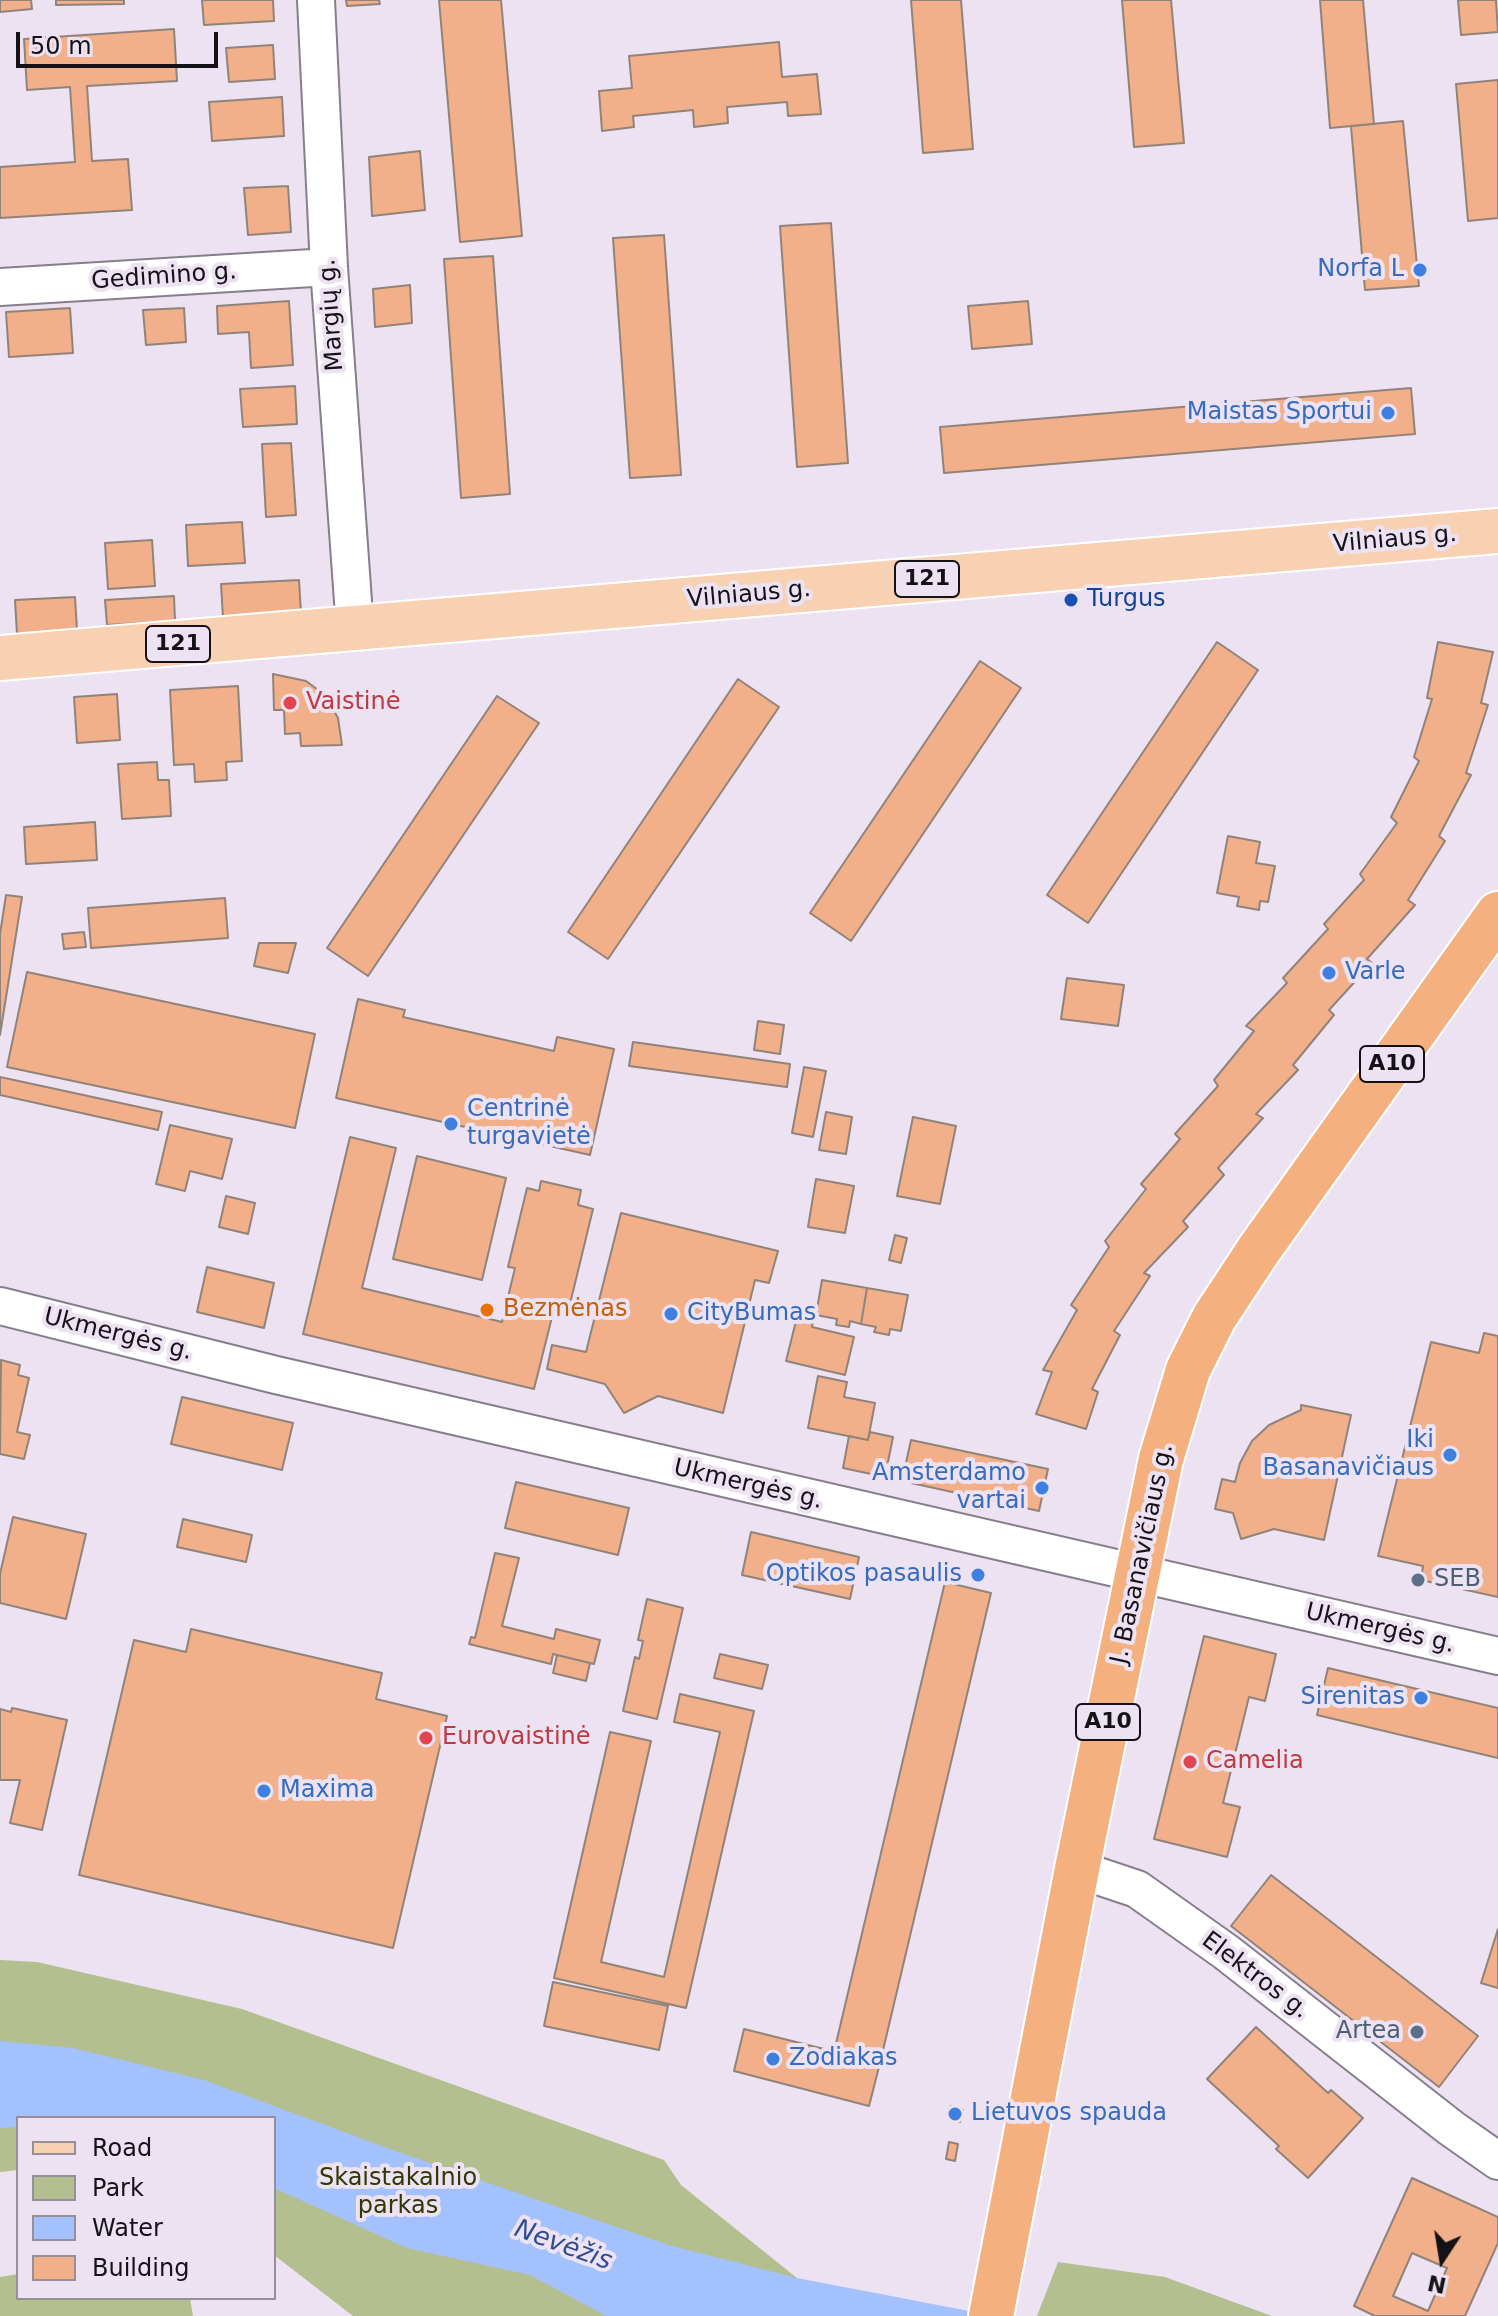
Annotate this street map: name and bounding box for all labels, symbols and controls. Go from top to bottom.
scale bar [20,16,222,66]
text: 50 m [30,32,92,60]
place label: Norfa L [1317,256,1404,284]
street label: Gedimino g. [90,258,238,296]
street label: Margių g. [314,258,350,372]
marker: Norfa L [1411,261,1429,279]
place label: Maistas Sportui [1187,399,1372,427]
marker: Maistas Sportui [1379,404,1397,422]
street label: Vilniaus g. [1332,520,1458,560]
road number: 121 [895,561,959,597]
street label: Vilniaus g. [686,575,812,615]
place label: Turgus [1087,586,1166,614]
marker: Turgus [1062,591,1080,609]
road number: 121 [146,626,210,662]
place label: Vaistinė [306,689,400,717]
marker: Vaistinė [281,694,299,712]
place label: Varle [1345,959,1406,987]
marker: Varle [1320,964,1338,982]
road number: A10 [1360,1046,1424,1082]
place label: Centrinė turgavietė [467,1096,591,1152]
marker: Centrinė turgavietė [442,1115,460,1133]
place label: Bezmėnas [503,1296,627,1324]
place label: CityBumas [687,1300,816,1328]
marker: Bezmėnas [478,1301,496,1319]
street label: Ukmergės g. [41,1303,195,1367]
marker: CityBumas [662,1305,680,1323]
place label: Iki Basanavičiaus [1263,1427,1434,1483]
street label: J. Basanavičiaus g. [1106,1441,1180,1667]
marker: Iki Basanavičiaus [1441,1446,1459,1464]
street label: Ukmergės g. [671,1454,825,1516]
place label: Amsterdamo vartai [872,1460,1026,1516]
marker: Amsterdamo vartai [1033,1479,1051,1497]
place label: Optikos pasaulis [766,1561,962,1589]
marker: Optikos pasaulis [969,1566,987,1584]
place label: SEB [1434,1566,1481,1594]
marker: SEB [1409,1571,1427,1589]
street label: Ukmergės g. [1303,1598,1457,1660]
place label: Sirenitas [1300,1684,1405,1712]
marker: Sirenitas [1412,1689,1430,1707]
road number: A10 [1076,1704,1140,1740]
place label: Eurovaistinė [442,1724,591,1752]
marker: Eurovaistinė [417,1729,435,1747]
place label: Camelia [1206,1748,1304,1776]
marker: Camelia [1181,1753,1199,1771]
place label: Maxima [280,1777,374,1805]
marker: Maxima [255,1782,273,1800]
street label: Elektros g. [1196,1926,1314,2026]
place label: Artea [1336,2018,1401,2046]
marker: Artea [1408,2023,1426,2041]
place label: Zodiakas [789,2045,897,2073]
marker: Zodiakas [764,2050,782,2068]
place label: Lietuvos spauda [971,2100,1167,2128]
marker: Lietuvos spauda [946,2105,964,2123]
legend [16,2116,276,2300]
text: Road [92,2134,152,2162]
park label: Skaistakalnio parkas [319,2165,477,2221]
text: Park [92,2174,144,2202]
text: Water [92,2214,163,2242]
water label: Nevėžis [510,2214,616,2278]
north arrow [1402,2220,1482,2300]
text: Building [92,2254,189,2282]
text: N [1425,2270,1449,2298]

